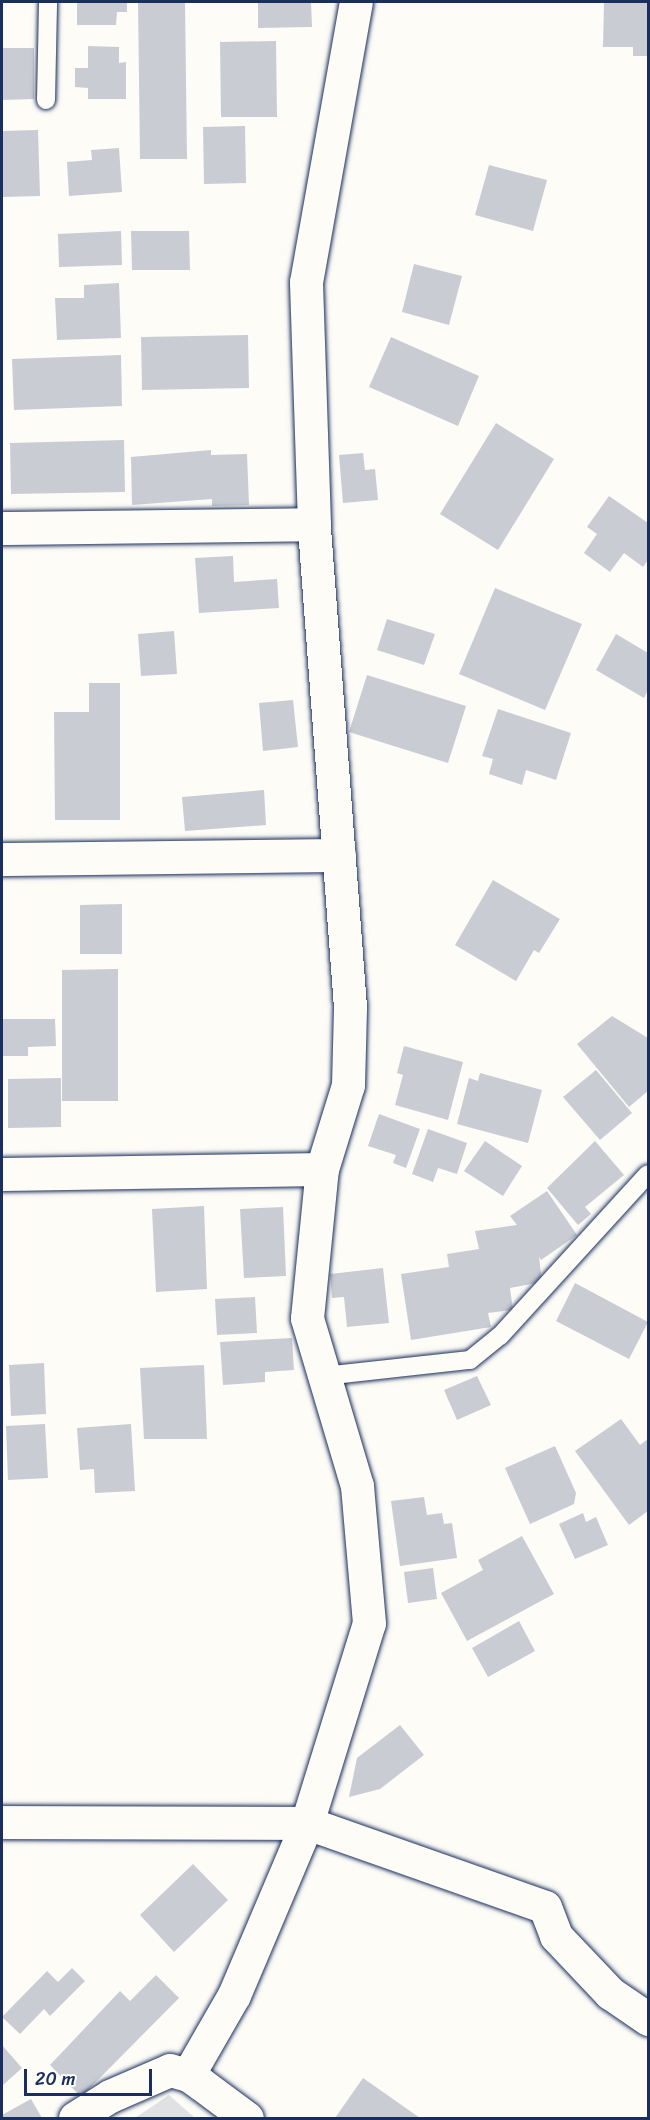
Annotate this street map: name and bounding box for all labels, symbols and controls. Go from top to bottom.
scale bar [27,2057,154,2095]
text: 20 m [35,2063,75,2095]

